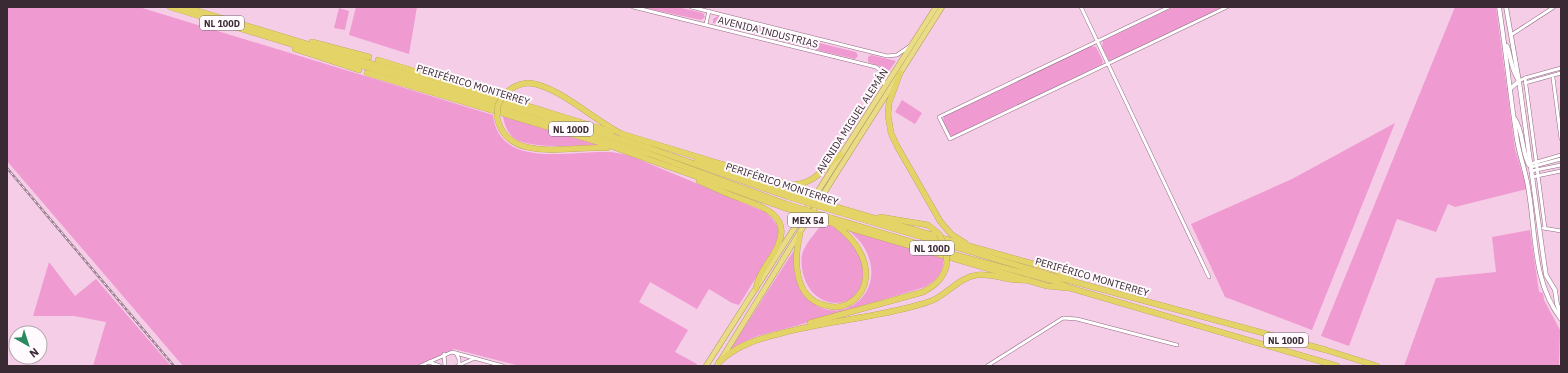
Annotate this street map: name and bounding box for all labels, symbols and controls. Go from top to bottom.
street label: AVENIDA INDUSTRIAS [716,13,820,51]
road number: NL 100D [200,16,244,30]
street label: PERIFÉRICO MONTERREY [415,62,531,108]
street label: AVENIDA MIGUEL ALEMÁN [813,66,891,176]
road number: NL 100D [549,122,593,136]
street label: PERIFÉRICO MONTERREY [724,160,840,208]
road number: MEX 54 [788,213,828,227]
road number: NL 100D [910,241,954,255]
street label: PERIFÉRICO MONTERREY [1034,255,1150,300]
north arrow [8,325,48,365]
road number: NL 100D [1264,333,1308,347]
text: N [27,345,42,361]

